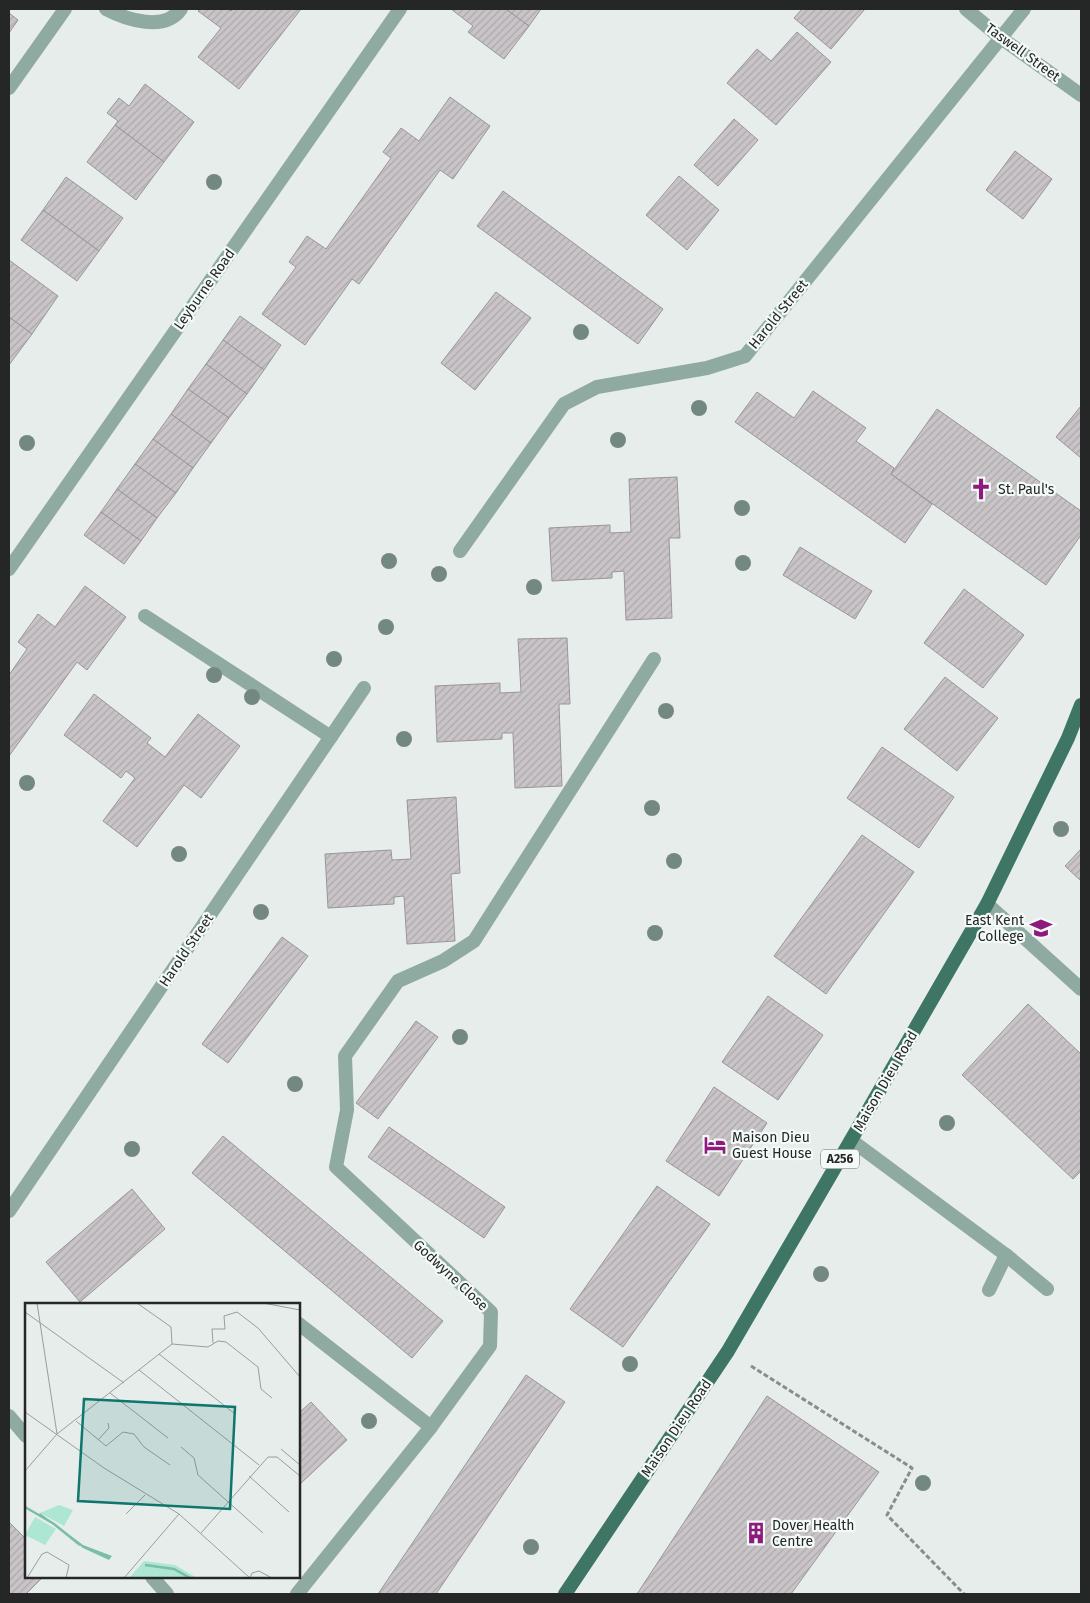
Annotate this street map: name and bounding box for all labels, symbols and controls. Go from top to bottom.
street label: Taswell Street [982,20,1064,86]
street label: Leyburne Road [170,246,239,333]
street label: Harold Street [745,275,812,352]
church icon: St. Paul's [968,476,994,502]
place label: St. Paul's [998,481,1055,498]
street label: Harold Street [156,910,218,990]
place label: East Kent College [965,912,1025,945]
school or university icon: East Kent College [1028,915,1054,941]
street label: Maison Dieu Road [850,1028,921,1135]
place label: Maison Dieu Guest House [732,1129,812,1162]
hotel icon: Maison Dieu Guest House [702,1132,728,1158]
road number: A256 [821,1150,859,1168]
street label: Godwyne Close [410,1236,492,1314]
inset map [25,1303,300,1578]
street label: Maison Dieu Road [638,1376,715,1480]
place label: Dover Health Centre [772,1517,855,1550]
building icon: Dover Health Centre [743,1520,769,1546]

